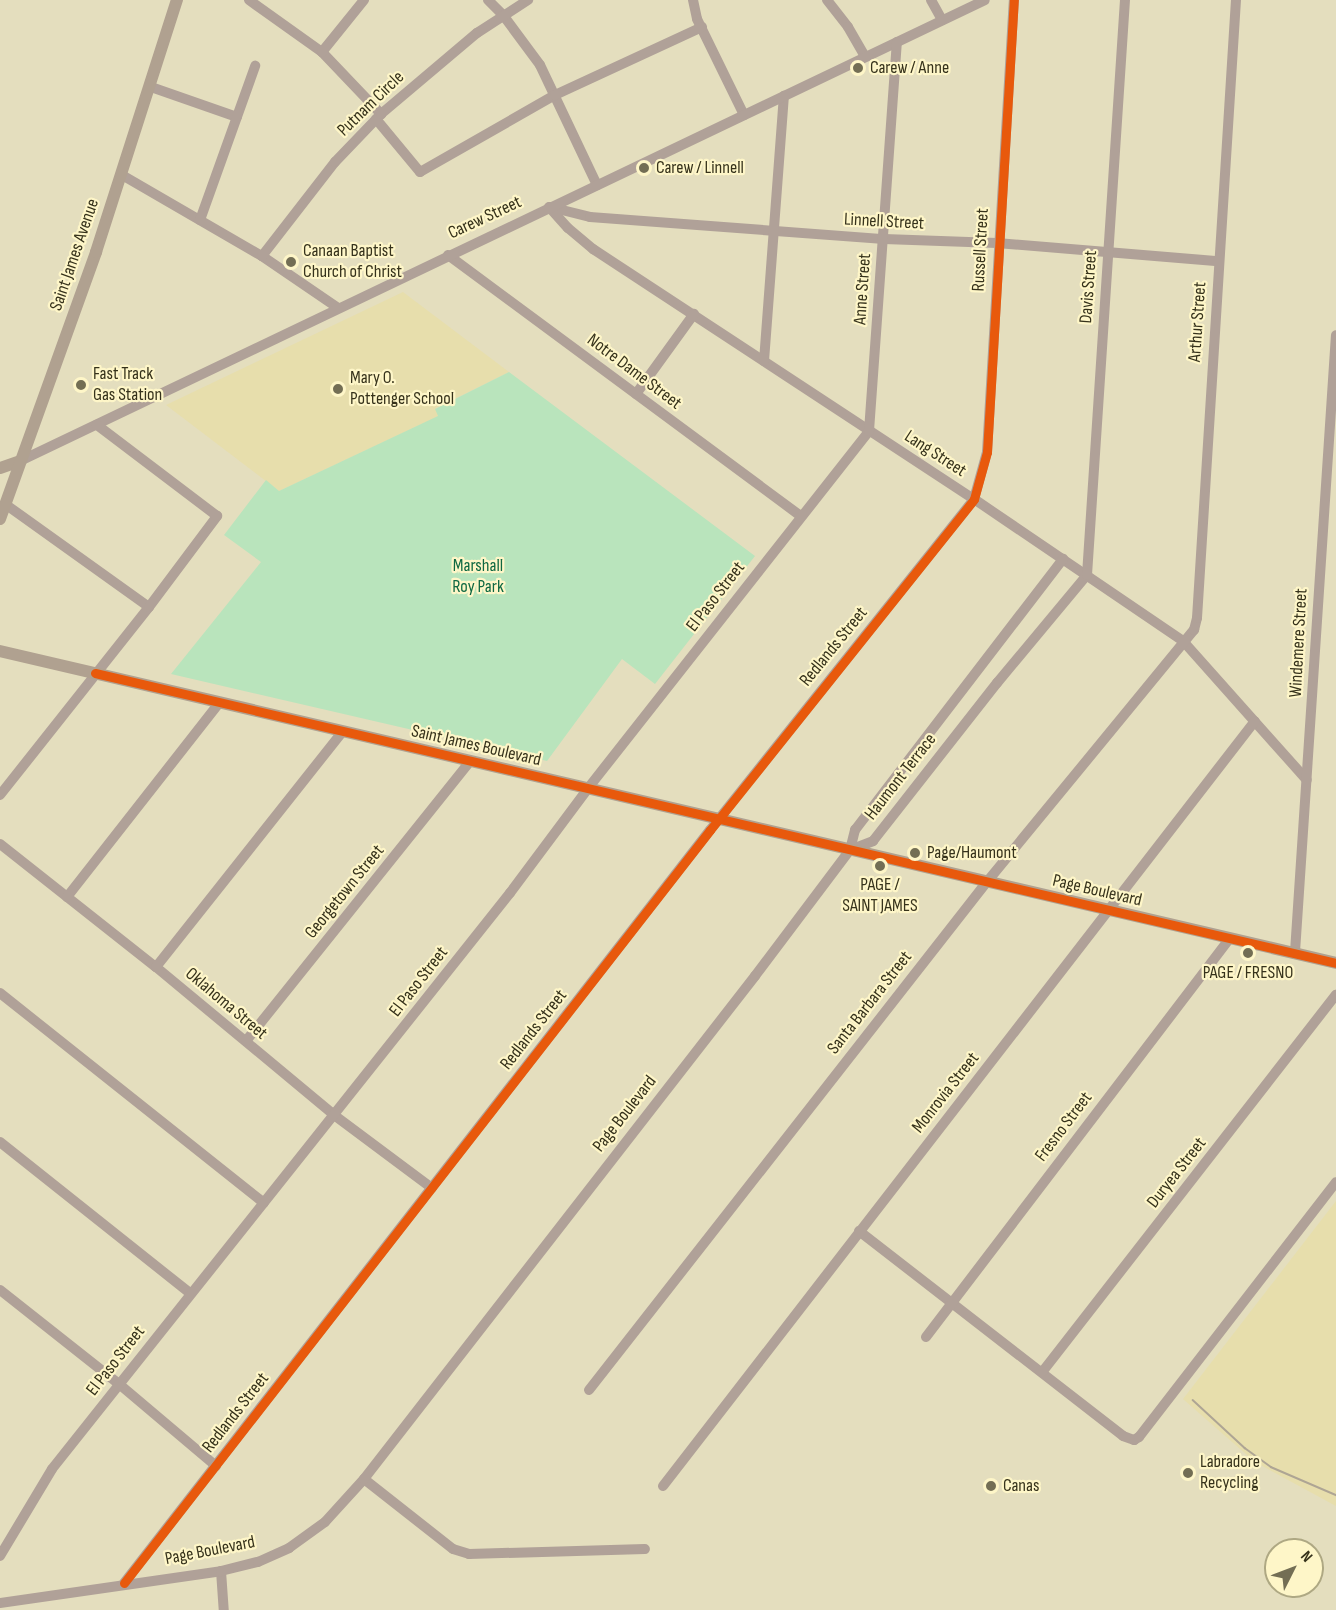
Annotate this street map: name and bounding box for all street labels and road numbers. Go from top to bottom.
street label: Putnam Circle [333,67,409,141]
street label: Carew Street [445,192,525,244]
street label: Saint James Avenue [46,196,104,314]
street label: Russell Street [968,208,994,292]
street label: Linnell Street [843,209,925,235]
street label: Davis Street [1076,250,1102,324]
street label: Anne Street [850,253,876,325]
street label: Arthur Street [1184,281,1212,363]
street label: Notre Dame Street [583,330,685,414]
street label: Lang Street [900,426,970,482]
street label: El Paso Street [682,558,750,636]
street label: Windemere Street [1285,588,1313,698]
street label: Redlands Street [796,603,872,691]
street label: Saint James Boulevard [409,721,543,771]
street label: Haumont Terrace [861,730,941,824]
street label: Georgetown Street [301,841,389,943]
street label: Page Boulevard [1050,870,1144,912]
street label: El Paso Street [385,943,453,1021]
street label: Santa Barbara Street [823,947,917,1059]
street label: Oklahoma Street [181,963,271,1045]
street label: Redlands Street [496,986,572,1074]
street label: Monrovia Street [908,1048,984,1138]
street label: Page Boulevard [588,1072,662,1156]
street label: Fresno Street [1031,1088,1097,1166]
street label: Duryea Street [1143,1133,1211,1213]
street label: El Paso Street [82,1322,150,1400]
street label: Redlands Street [198,1369,274,1457]
street label: Page Boulevard [163,1532,257,1570]

